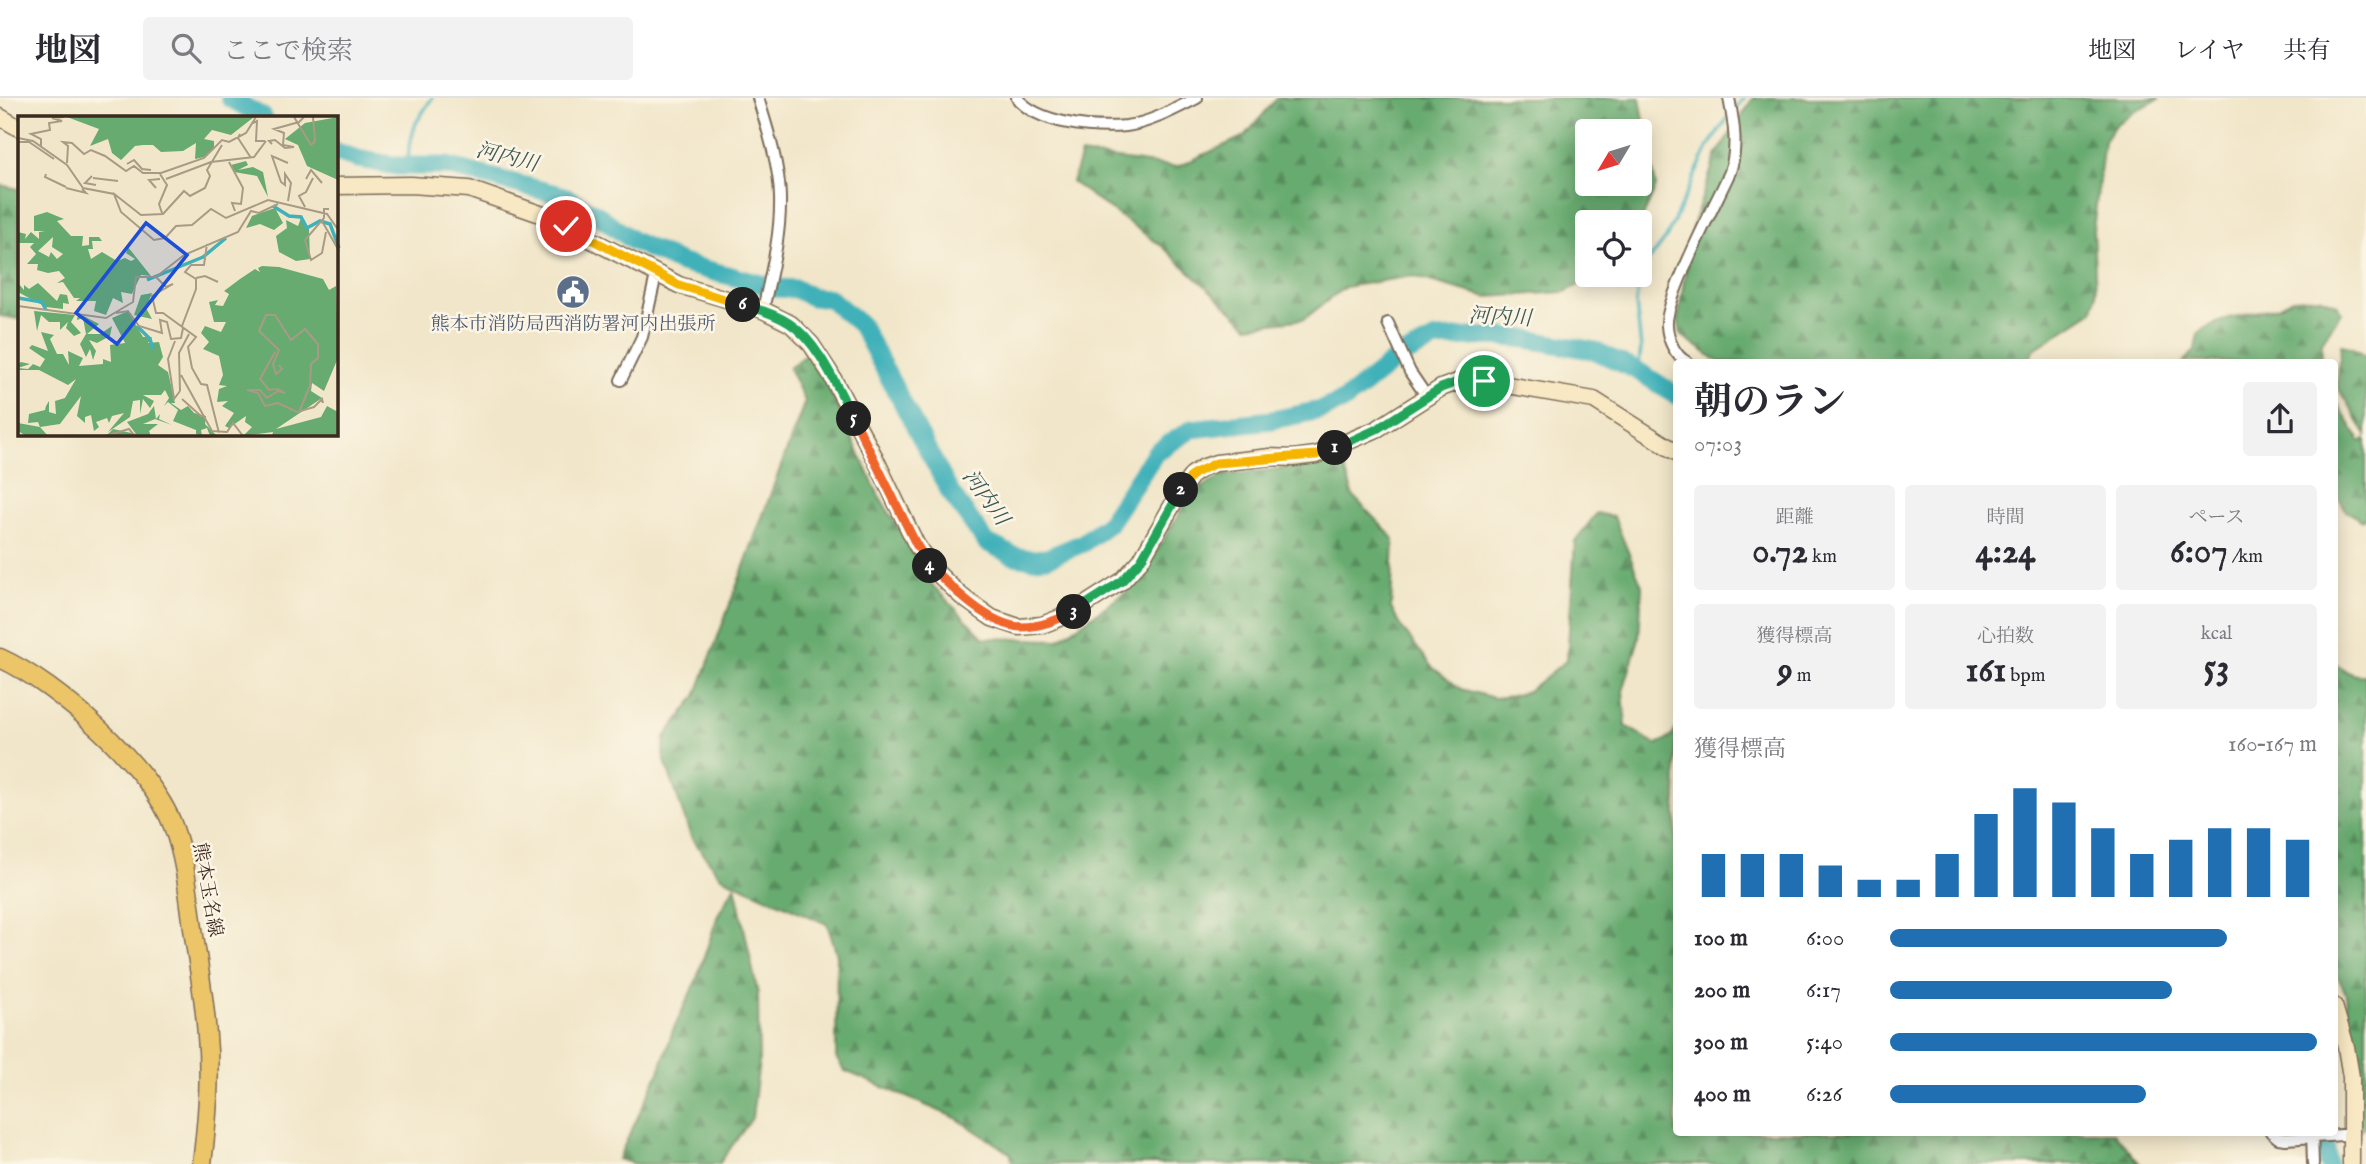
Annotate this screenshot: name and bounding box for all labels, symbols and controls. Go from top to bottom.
search box [143,17,633,80]
icon: search [167,29,205,67]
text: 地図 [35,31,101,73]
text: ここで検索 [223,35,353,68]
text: 地図 [2088,36,2136,67]
text: レイヤ [2174,36,2245,67]
text: 共有 [2283,36,2331,67]
inset map [18,116,338,436]
north arrow [1575,119,1652,196]
map controls [1575,119,1652,287]
water label: 河内川 [473,137,543,179]
pin [536,196,596,256]
icon: check [547,207,585,245]
button: locate [1575,210,1652,287]
public building icon: 熊本市消防局西消防署河内出張所 [554,273,592,311]
pin: 6 [726,288,760,322]
text: 6 [738,292,747,316]
water label: 河内川 [1468,303,1534,333]
place label: 熊本市消防局西消防署河内出張所 [430,313,716,337]
pin [1454,351,1514,411]
icon: arrive [1465,362,1503,400]
text: 朝のラン [1694,380,1846,428]
button: share [2243,382,2317,456]
pin: 5 [836,402,872,436]
text: 5 [850,406,857,430]
pin: 1 [1318,430,1352,466]
text: 07:03 [1694,430,1742,459]
text: 1 [1331,435,1338,459]
water label: 河内川 [956,465,1016,533]
pin: 2 [1164,472,1198,508]
text: 2 [1176,477,1185,501]
text: 距離 [1775,506,1814,530]
text: 時間 [1986,506,2025,530]
text: ペース [2188,506,2245,530]
text: 0.72 [1752,530,1808,575]
text: 4:24 [1976,530,2035,575]
text: 6:07 [2170,530,2228,575]
text: km [1808,545,1837,569]
text: /km [2228,545,2263,569]
pin: 4 [912,548,948,584]
text: 4 [925,553,934,577]
pin: 3 [1056,594,1092,630]
text: 3 [1070,599,1077,623]
text: kcal [2201,622,2232,646]
text: 獲得標高 [1756,625,1833,649]
text: 心拍数 [1977,625,2034,649]
text: 53 [2204,646,2229,691]
text: 9 [1777,649,1793,694]
text: 161 [1966,649,2006,694]
text: m [1793,664,1812,688]
text: bpm [2006,664,2045,688]
text: 160–167 m [2228,730,2317,759]
text: 獲得標高 [1694,735,1786,764]
street label: 熊本玉名線 [187,841,227,939]
text: 100 m [1694,924,1748,953]
text: 6:00 [1806,924,1844,953]
text: 200 m [1694,976,1750,1005]
text: 6:17 [1806,976,1841,1005]
text: 300 m [1694,1028,1748,1057]
text: 5:40 [1806,1028,1843,1057]
text: 400 m [1694,1080,1751,1109]
text: 6:26 [1806,1080,1842,1109]

